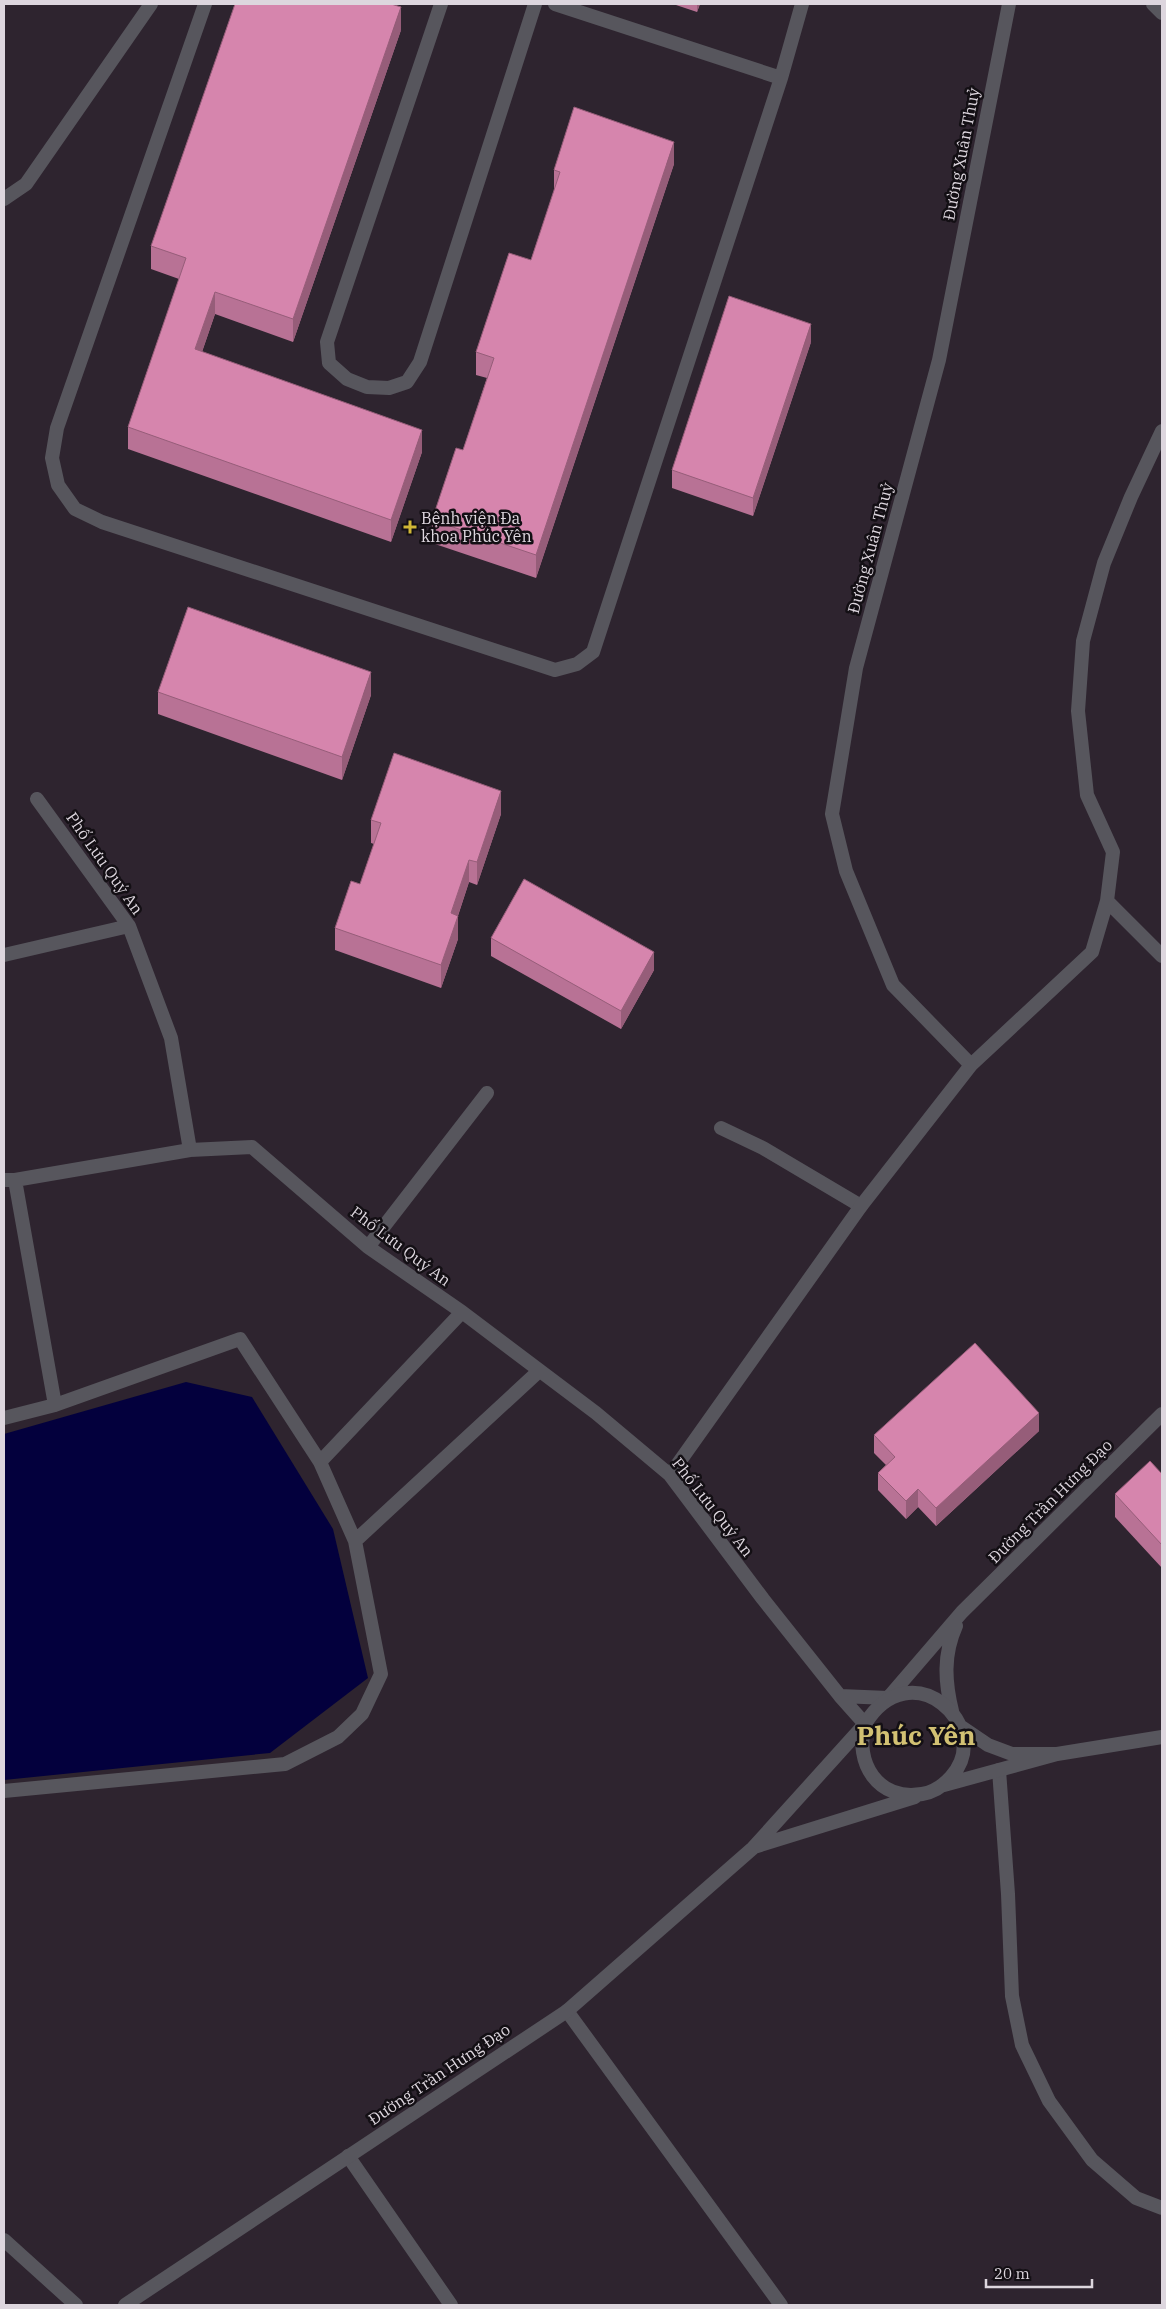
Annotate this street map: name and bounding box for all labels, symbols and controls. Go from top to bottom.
street label: Đường Xuân Thuỷ [938,86,984,222]
street label: Đường Xuân Thuỷ [843,480,897,616]
place label: Bệnh viện Đa khoa Phúc Yên [421,508,532,546]
marker: Bệnh viện Đa khoa Phúc Yên [403,520,417,534]
street label: Phố Lưu Quý An [62,808,148,918]
street label: Phố Lưu Quý An [347,1202,455,1290]
street label: Đường Trần Hưng Đạo [984,1435,1116,1567]
street label: Phố Lưu Quý An [668,1453,758,1561]
district label: Phúc Yên [857,1718,975,1752]
street label: Đường Trần Hưng Đạo [364,2019,514,2129]
scale bar [986,2256,1092,2288]
text: 20 m [994,2264,1030,2283]

